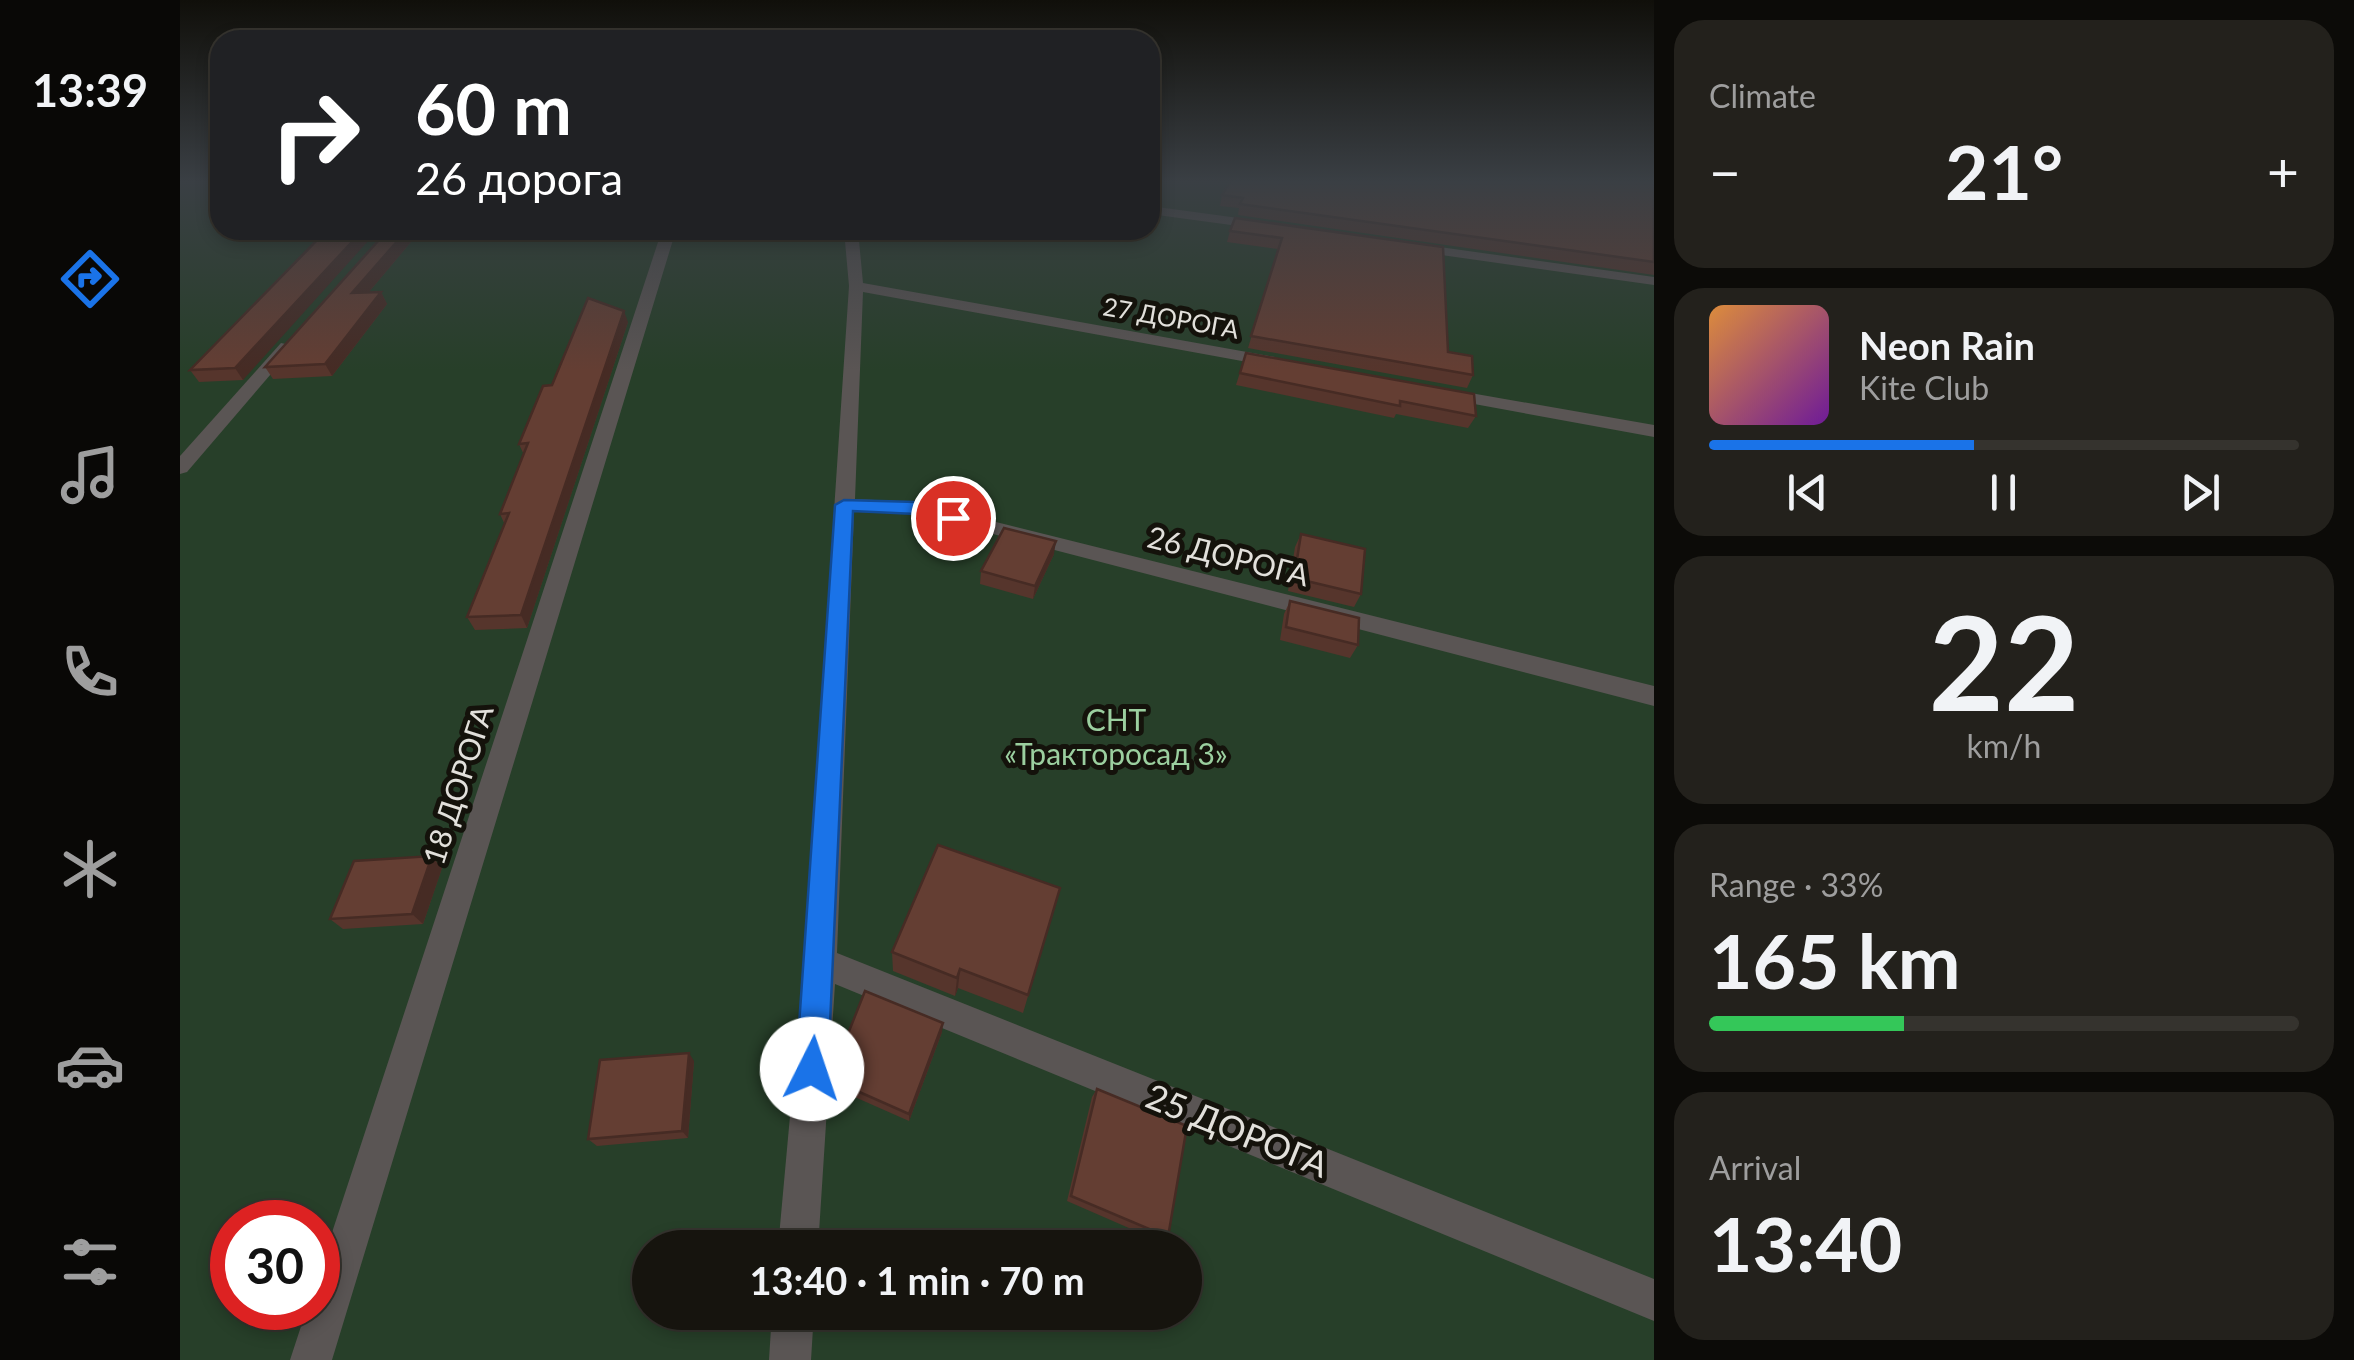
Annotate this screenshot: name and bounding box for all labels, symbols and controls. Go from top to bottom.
text: 13:39 [32,63,148,117]
text: 60 m [415,66,572,150]
icon: right [250,70,380,200]
text: Climate [1709,76,1816,115]
text: 21° [1945,126,2063,216]
text: − [1709,138,1741,204]
text: + [2267,138,2299,204]
text: 26 дорога [415,151,623,205]
icon: directions [55,244,125,314]
street label: 27 ДОРОГА [1101,290,1242,344]
text: Neon Rain [1859,322,2035,368]
text: Kite Club [1859,368,1989,407]
icon: music [55,440,125,510]
icon: previous [1780,465,1835,520]
icon: pause [1976,465,2031,520]
icon: next [2173,465,2228,520]
pin [911,476,996,561]
icon: arrive [926,491,981,546]
street label: 26 ДОРОГА [1144,518,1314,593]
text: 22 [1929,583,2079,739]
icon: phone [55,637,125,707]
street label: 18 ДОРОГА [414,700,500,869]
park label: СНТ «Тракторосад 3» [1004,701,1228,771]
text: km/h [1967,726,2041,765]
icon: climate [55,834,125,904]
text: Range · 33% [1709,865,1883,904]
text: 165 km [1709,915,1961,1005]
position arrow [760,1017,864,1121]
icon: car [55,1030,125,1100]
street label: 25 ДОРОГА [1141,1074,1335,1185]
text: Arrival [1709,1148,1801,1187]
text: 13:40 [1709,1198,1902,1288]
speed limit sign: 30 [210,1200,340,1330]
icon: filters [55,1227,125,1297]
text: 13:40 · 1 min · 70 m [749,1257,1085,1303]

